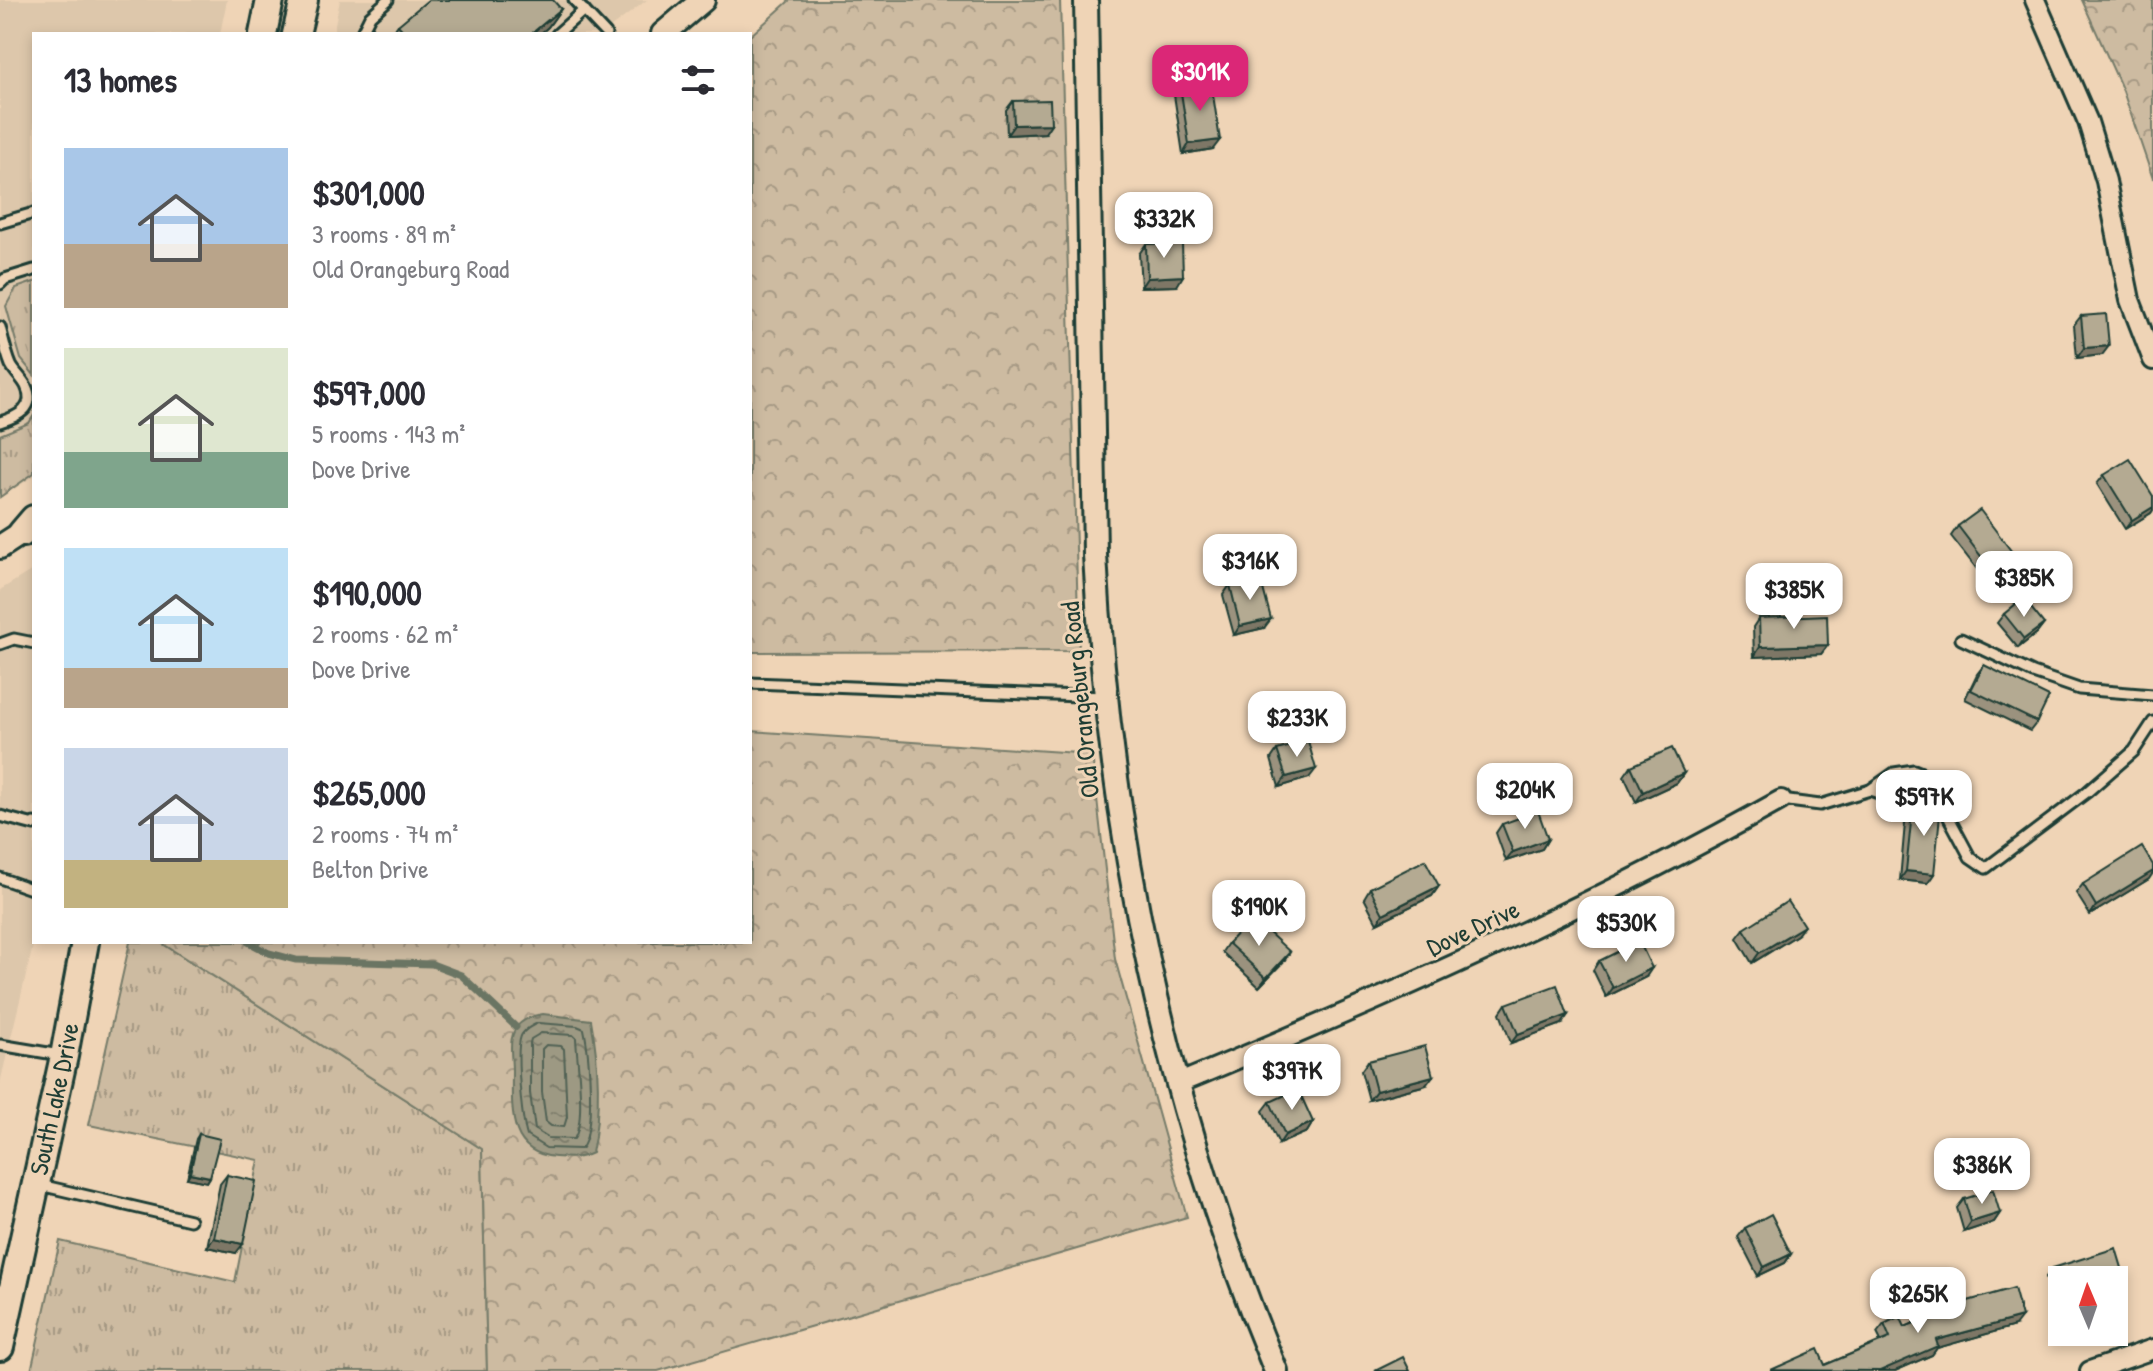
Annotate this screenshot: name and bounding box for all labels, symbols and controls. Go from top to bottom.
pin: $301K [1144,45,1256,113]
text: $301K [1170,53,1230,88]
text: 13 homes [64,57,177,103]
icon: filters [676,58,720,102]
text: $301,000 [312,170,425,216]
icon: home [128,180,224,276]
pin: $332K [1108,192,1220,260]
text: $332K [1133,200,1195,235]
text: 3 rooms · 89 m² [312,216,456,251]
text: Old Orangeburg Road [312,251,509,286]
text: $597,000 [312,370,426,416]
icon: home [128,380,224,476]
text: 5 rooms · 143 m² [312,416,465,451]
text: Dove Drive [312,451,411,486]
pin: $316K [1194,534,1306,602]
text: $316K [1221,542,1279,577]
pin: $385K [1968,551,2080,619]
text: $385K [1994,559,2054,594]
pin: $385K [1738,563,1850,631]
text: $190,000 [312,570,422,616]
text: $385K [1764,571,1824,606]
icon: home [128,580,224,676]
street label: Old Orangeburg Road [1052,600,1107,800]
text: 2 rooms · 62 m² [312,616,458,651]
text: Dove Drive [312,651,411,686]
pin: $233K [1241,691,1353,759]
text: $233K [1266,699,1328,734]
pin: $204K [1469,763,1581,831]
text: $265,000 [312,770,426,816]
pin: $597K [1868,770,1980,838]
text: $204K [1495,771,1555,806]
text: $597K [1894,778,1954,813]
icon: home [128,780,224,876]
text: 2 rooms · 74 m² [312,816,458,851]
text: Belton Drive [312,851,429,886]
pin: $190K [1203,880,1315,948]
text: $190K [1230,888,1288,923]
street label: Dove Drive [1421,891,1525,964]
pin: $530K [1570,896,1682,964]
text: $530K [1595,904,1657,939]
street label: South Lake Drive [20,1020,87,1178]
pin: $397K [1236,1044,1348,1112]
text: $397K [1262,1052,1322,1087]
pin: $386K [1926,1138,2038,1206]
text: $386K [1952,1146,2012,1181]
north arrow [2048,1266,2128,1346]
map controls [2048,1266,2128,1346]
pin: $265K [1862,1267,1974,1335]
text: $265K [1888,1275,1948,1310]

